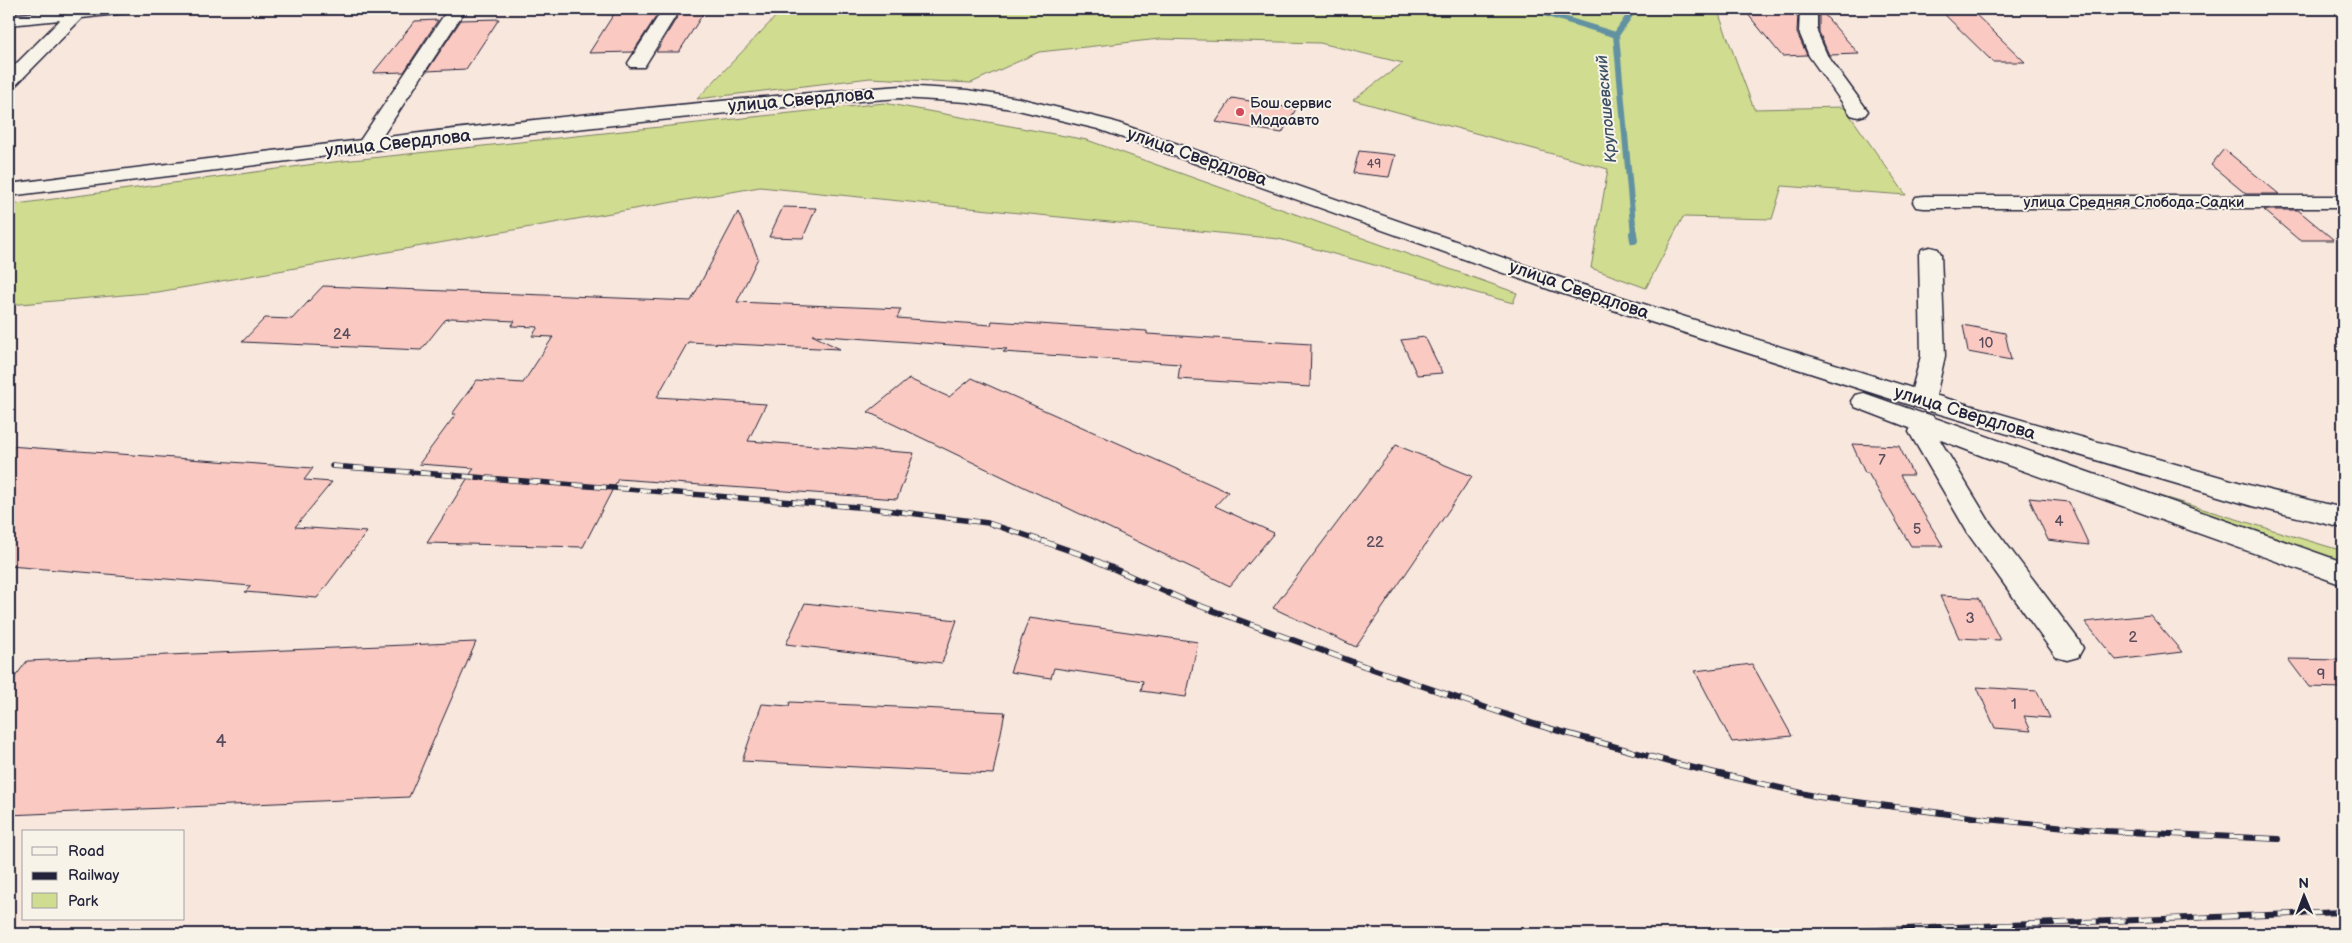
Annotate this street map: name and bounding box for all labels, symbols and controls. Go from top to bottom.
water label: Крупошевский [1593,54,1621,164]
street label: улица Свердлова [727,83,875,117]
place label: Бош сервис Модаавто [1250,94,1332,130]
marker: Бош сервис Модаавто [1234,106,1246,118]
street label: улица Свердлова [1124,123,1270,191]
street label: улица Свердлова [324,125,472,161]
house number: 49 [1367,157,1381,172]
street label: улица Средняя Слобода-Садки [2024,193,2244,212]
street label: улица Свердлова [1506,256,1652,324]
house number: 24 [333,325,351,344]
house number: 10 [1979,334,1993,353]
street label: улица Свердлова [1892,382,2038,445]
house number: 7 [1878,451,1886,470]
house number: 4 [2054,512,2064,531]
house number: 5 [1913,520,1921,539]
house number: 22 [1366,533,1384,552]
house number: 3 [1965,609,1975,628]
house number: 2 [2129,628,2138,647]
house number: 9 [2317,665,2325,684]
house number: 1 [2011,695,2017,714]
house number: 4 [216,731,227,752]
legend [22,830,185,920]
text: Road [68,842,104,861]
text: Railway [68,866,119,885]
north arrow [2280,870,2330,920]
text: N [2298,875,2309,892]
text: Park [68,892,99,911]

